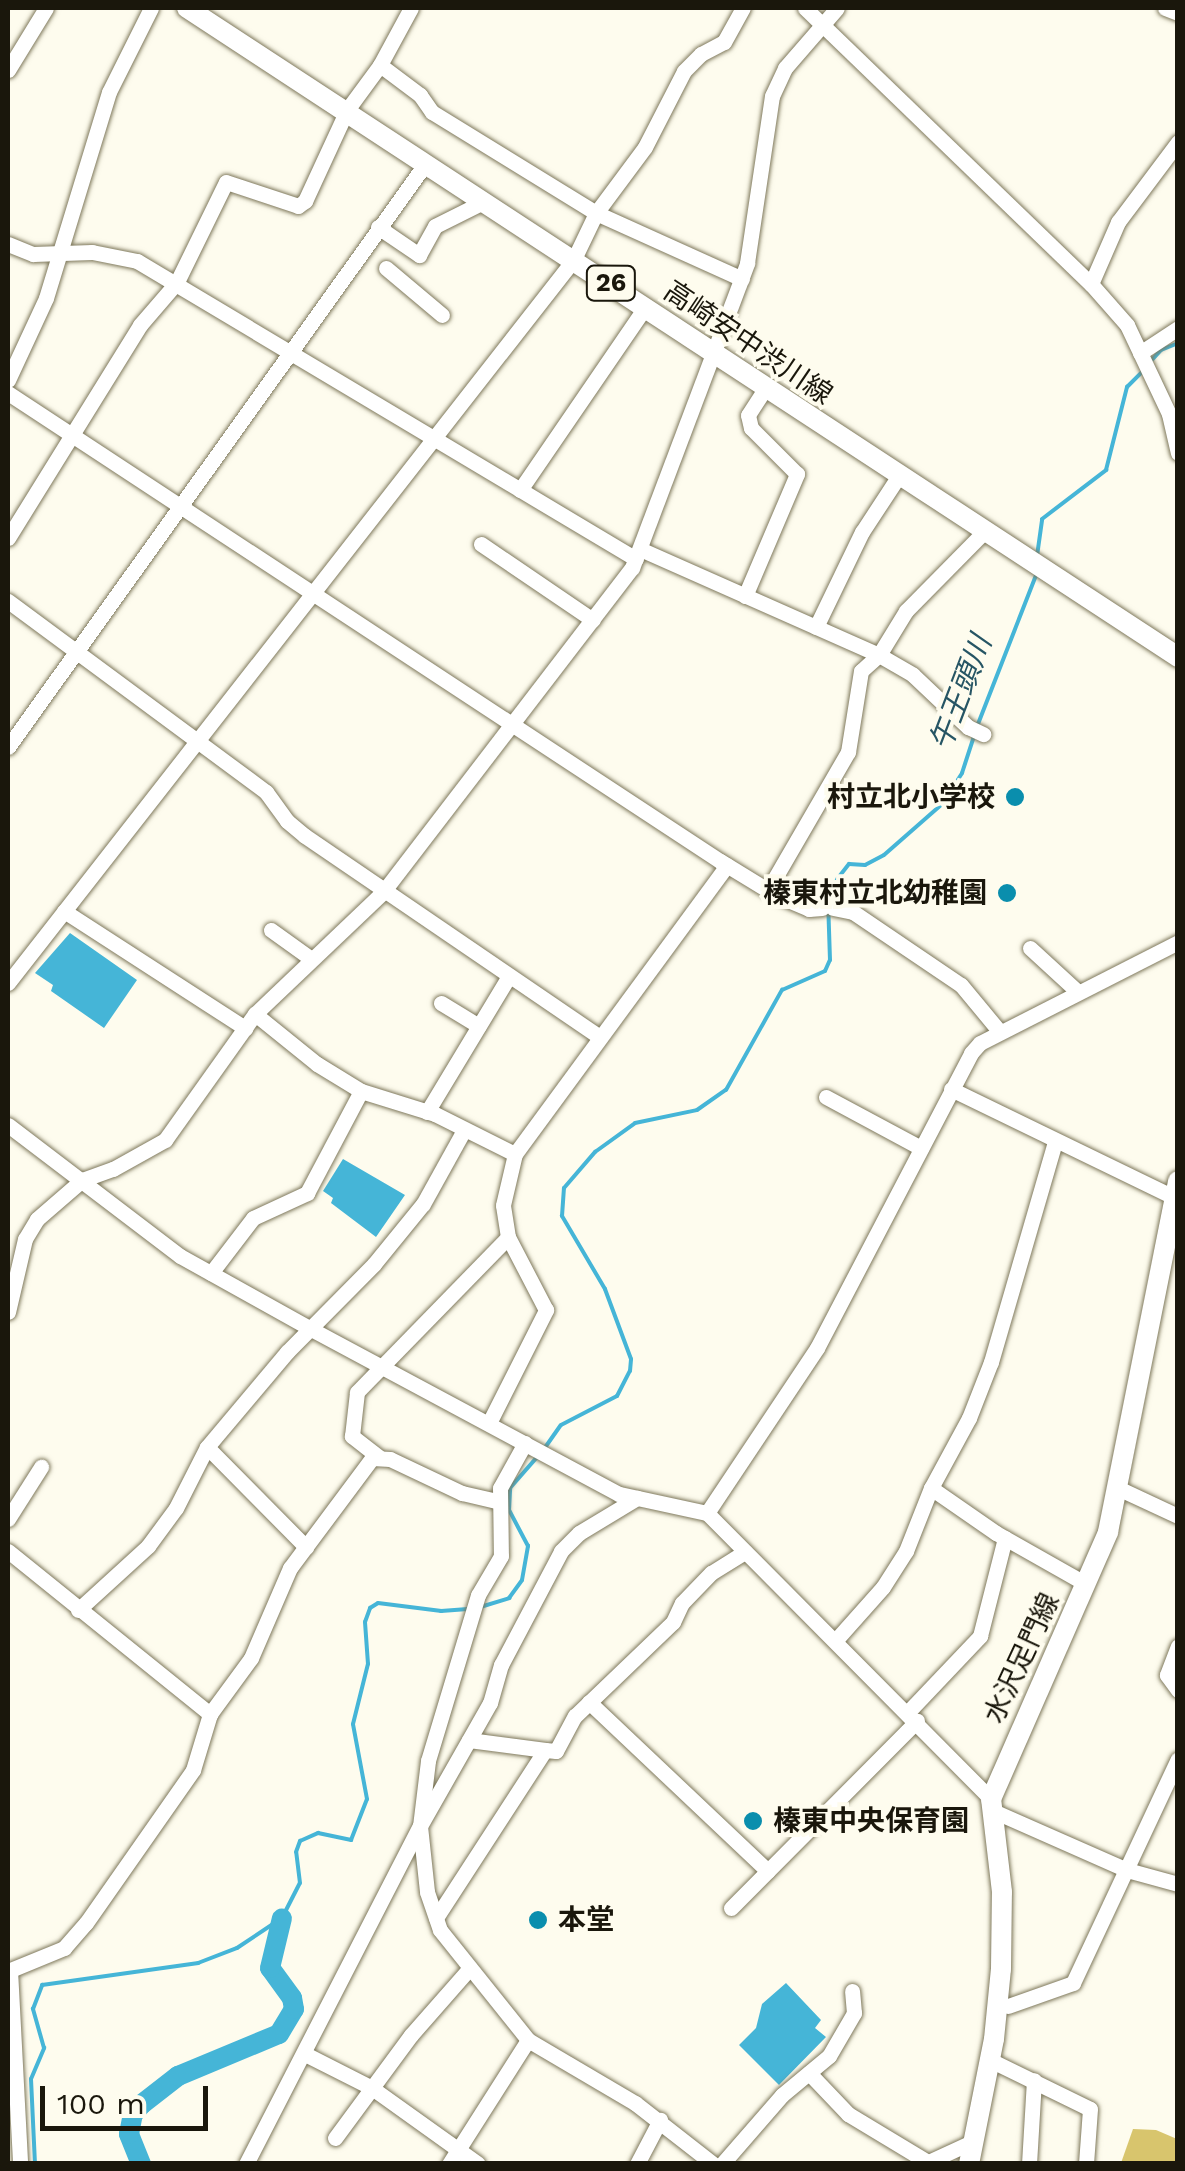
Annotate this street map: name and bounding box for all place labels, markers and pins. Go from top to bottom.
place label: 村立北小学校 [827,780,995,814]
marker: 村立北小学校 [1004,786,1026,808]
place label: 榛東村立北幼稚園 [763,876,987,910]
marker: 榛東村立北幼稚園 [996,882,1018,904]
place label: 榛東中央保育園 [773,1804,969,1838]
marker: 榛東中央保育園 [742,1810,764,1832]
place label: 本堂 [558,1903,614,1937]
marker: 本堂 [527,1909,549,1931]

